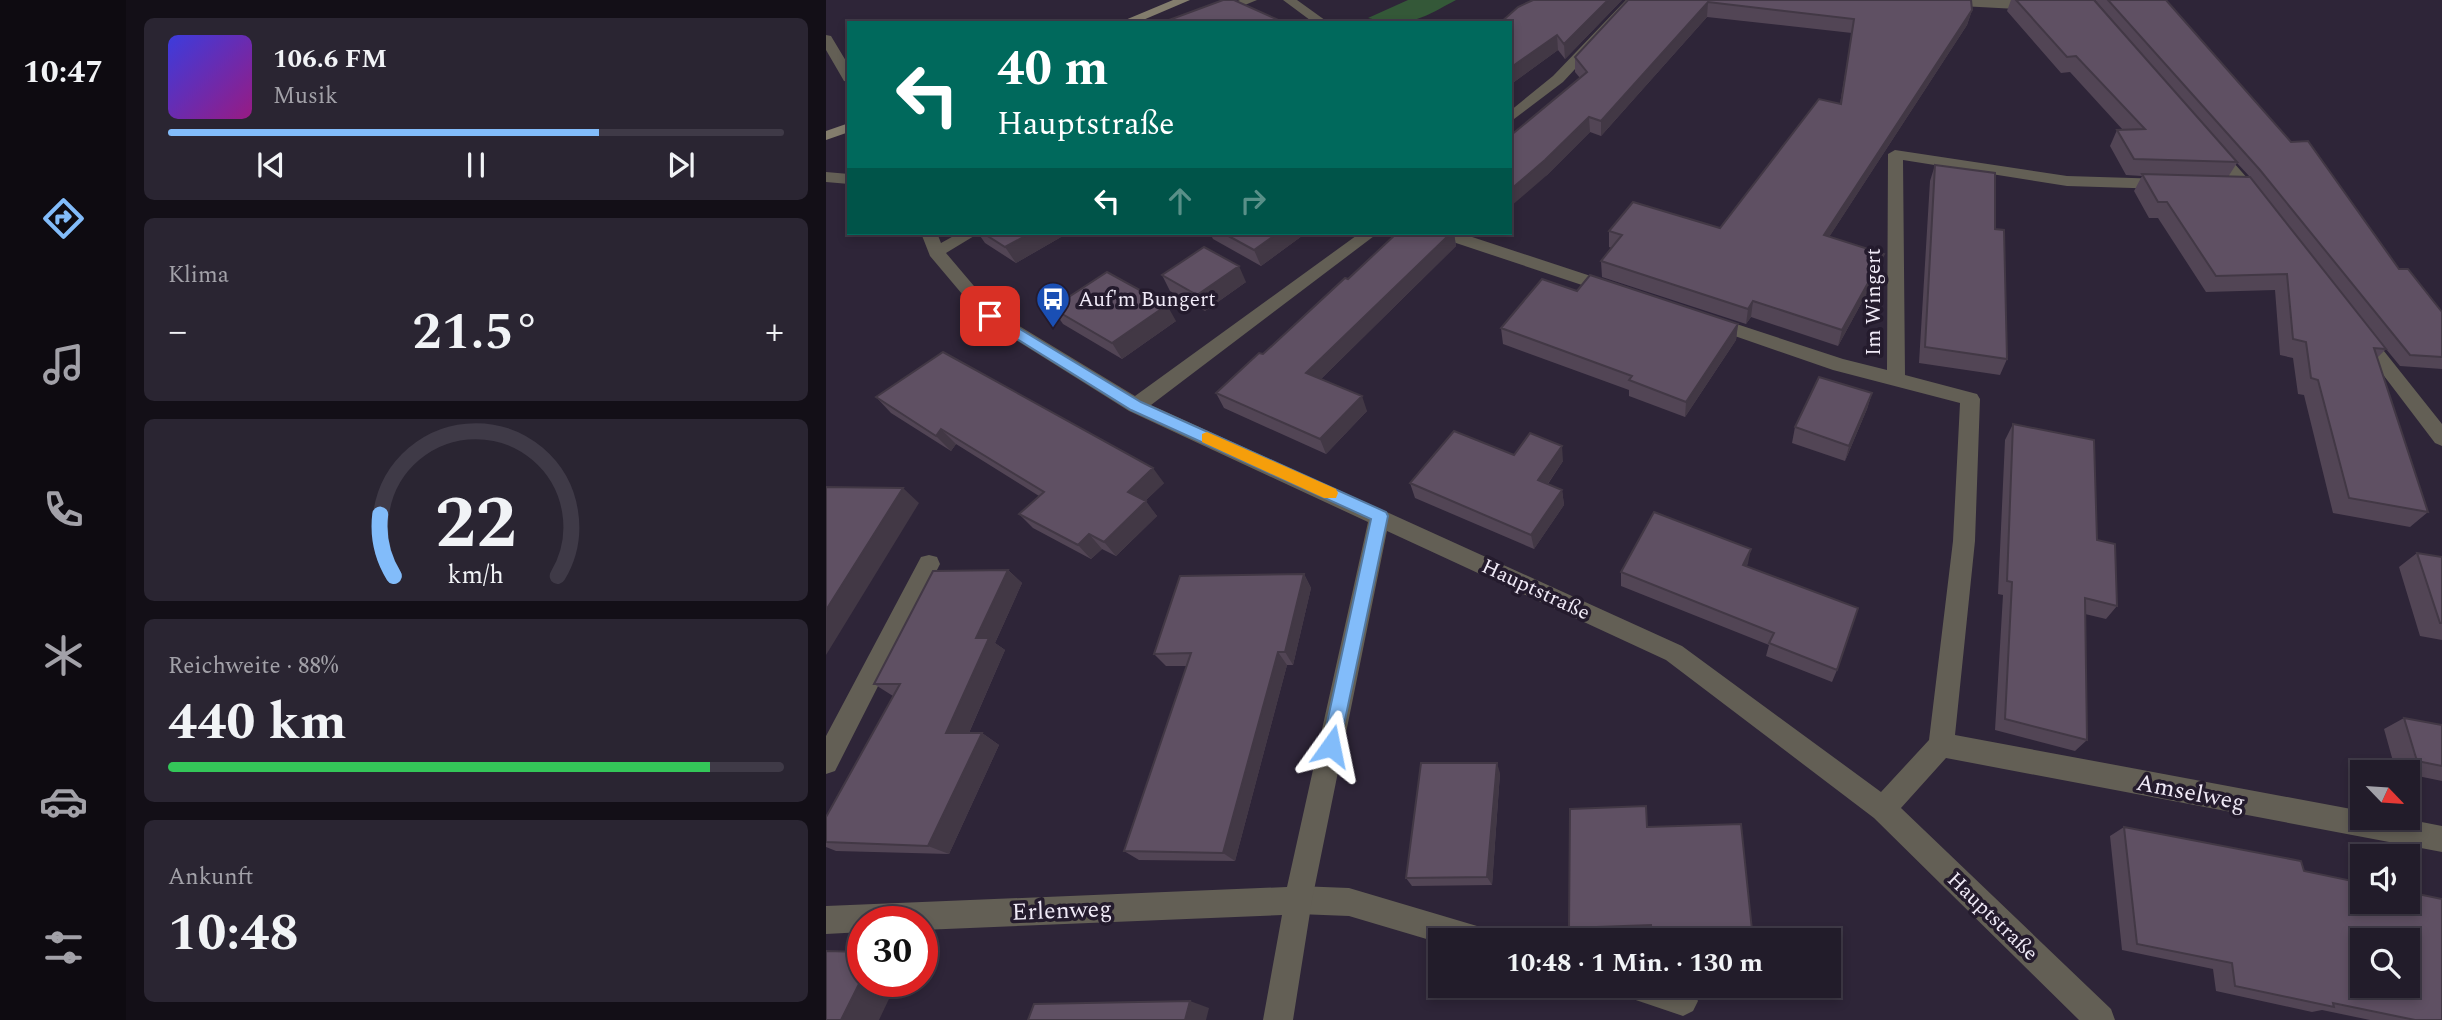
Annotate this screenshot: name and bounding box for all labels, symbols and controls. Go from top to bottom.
text: 40 m [997,32,1108,107]
text: 106.6 FM [273,39,387,79]
text: 10:47 [23,48,103,97]
icon: left [882,49,973,140]
text: Musik [273,79,338,114]
text: Hauptstraße [997,100,1175,149]
icon: previous [252,146,290,184]
icon: pause [457,146,495,184]
icon: next [662,146,700,184]
icon: left [1088,182,1126,220]
icon: ahead [1161,182,1199,220]
icon: right [1234,182,1272,220]
icon: directions [39,194,88,243]
street label: Im Wingert [1858,248,1890,356]
text: Klima [168,258,229,293]
bus stop icon: Auf'm Bungert [1034,280,1072,329]
place label: Auf'm Bungert [1078,284,1216,316]
pin [960,286,1020,346]
text: 21.5° [412,293,540,372]
icon: arrive [971,297,1009,335]
text: − [168,303,187,361]
text: + [765,303,784,361]
icon: music [39,340,88,389]
text: 22 [435,469,517,580]
icon: phone [39,485,88,534]
street label: Hauptstraße [1476,551,1595,629]
text: km/h [448,557,504,595]
icon: climate [39,631,88,680]
text: Reichweite · 88% [168,649,338,684]
text: 440 km [168,683,347,762]
position arrow [1294,709,1368,783]
north arrow [2350,760,2420,830]
map controls [2350,760,2420,998]
street label: Amselweg [2133,765,2248,821]
icon: car [39,777,88,826]
button: sound [2350,844,2420,914]
text: Ankunft [168,860,253,895]
street label: Hauptstraße [1939,865,2045,969]
street label: Erlenweg [1011,891,1113,931]
text: 10:48 [168,894,299,973]
speed limit sign: 30 [847,906,938,997]
icon: filters [39,923,88,972]
button: search [2350,928,2420,998]
text: 10:48 · 1 Min. · 130 m [1506,943,1763,983]

